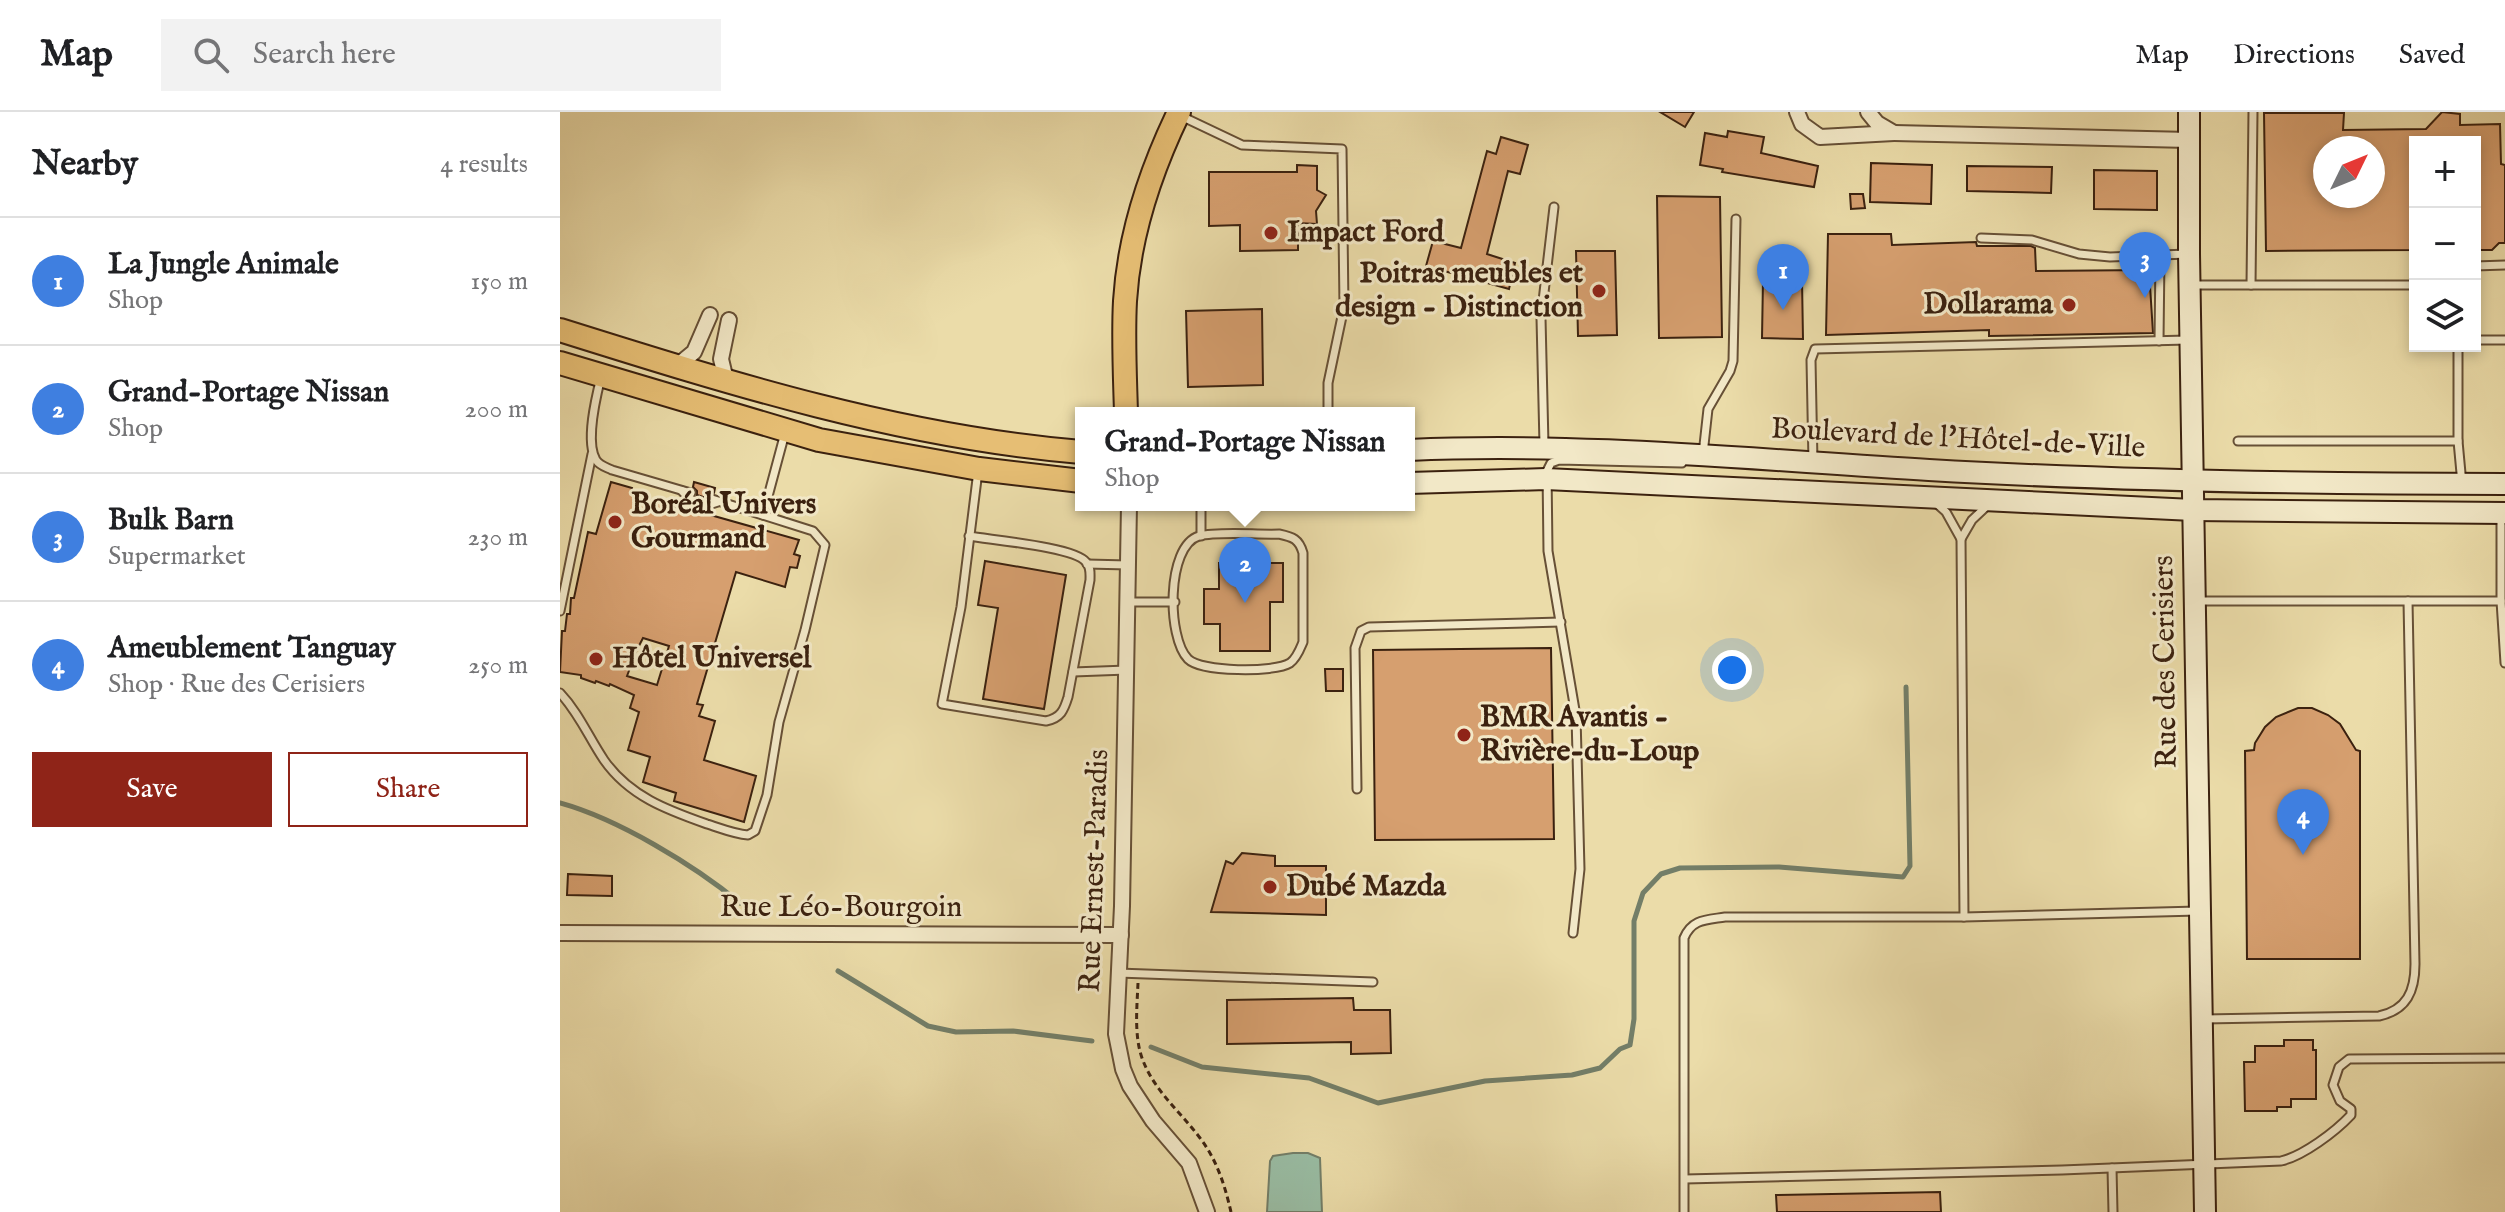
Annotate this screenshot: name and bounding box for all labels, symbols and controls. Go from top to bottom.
search box [161,19,721,91]
text: Map [40,31,113,79]
icon: search [189,33,233,77]
text: Search here [253,36,396,74]
text: Map [2135,38,2189,73]
text: Directions [2233,38,2355,73]
text: Saved [2399,38,2465,73]
north arrow [2313,136,2385,208]
map controls [2409,136,2481,352]
button: + [2409,136,2481,208]
text: Nearby [32,143,138,186]
text: 4 results [440,148,528,181]
button: − [2409,208,2481,280]
place label: Impact Ford [1287,214,1445,252]
marker: Impact Ford [1262,224,1280,242]
pin: 3 [2119,232,2171,298]
pin: 1 [1757,244,1809,310]
text: La Jungle Animale [108,246,339,284]
place label: Poitras meubles et design - Distinction [1335,255,1584,327]
text: 1 [53,265,63,298]
text: 150 m [470,265,528,298]
button: layers [2409,280,2481,352]
marker: Poitras meubles et design - Distinction [1590,282,1608,300]
text: Shop [108,284,163,317]
place label: Dollarama [1923,286,2054,324]
marker: Dollarama [2060,296,2078,314]
text: Grand-Portage Nissan [108,374,389,412]
text: 2 [52,393,64,426]
text: 200 m [464,393,528,426]
popup [1075,407,1415,511]
street label: Boulevard de l'Hôtel-de-Ville [1770,410,2146,468]
text: Shop [108,412,163,445]
text: Grand-Portage Nissan [1104,424,1386,462]
text: Shop [1104,462,1160,495]
place label: Boréal Univers Gourmand [631,486,816,558]
text: Bulk Barn [108,502,234,540]
marker: Boréal Univers Gourmand [606,513,624,531]
text: 3 [53,521,63,554]
text: 230 m [468,521,528,554]
pin: 2 [1219,537,1271,603]
text: Supermarket [108,540,246,573]
street label: Rue des Cerisiers [2145,555,2187,769]
text: Ameublement Tanguay [108,630,396,668]
place label: Hôtel Universel [612,640,812,678]
text: 4 [52,649,64,682]
text: 250 m [468,649,528,682]
marker: Hôtel Universel [587,650,605,668]
your location [1712,650,1752,690]
text: Shop · Rue des Cerisiers [108,668,365,701]
place label: BMR Avantis - Rivière-du-Loup [1480,699,1699,771]
marker: BMR Avantis - Rivière-du-Loup [1455,726,1473,744]
street label: Rue Ernest-Paradis [1072,749,1118,993]
button: Save [32,752,272,827]
button: Share [288,752,528,827]
pin: 4 [2277,789,2329,855]
place label: Dubé Mazda [1286,868,1447,906]
marker: Dubé Mazda [1261,878,1279,896]
street label: Rue Léo-Bourgoin [720,889,962,927]

